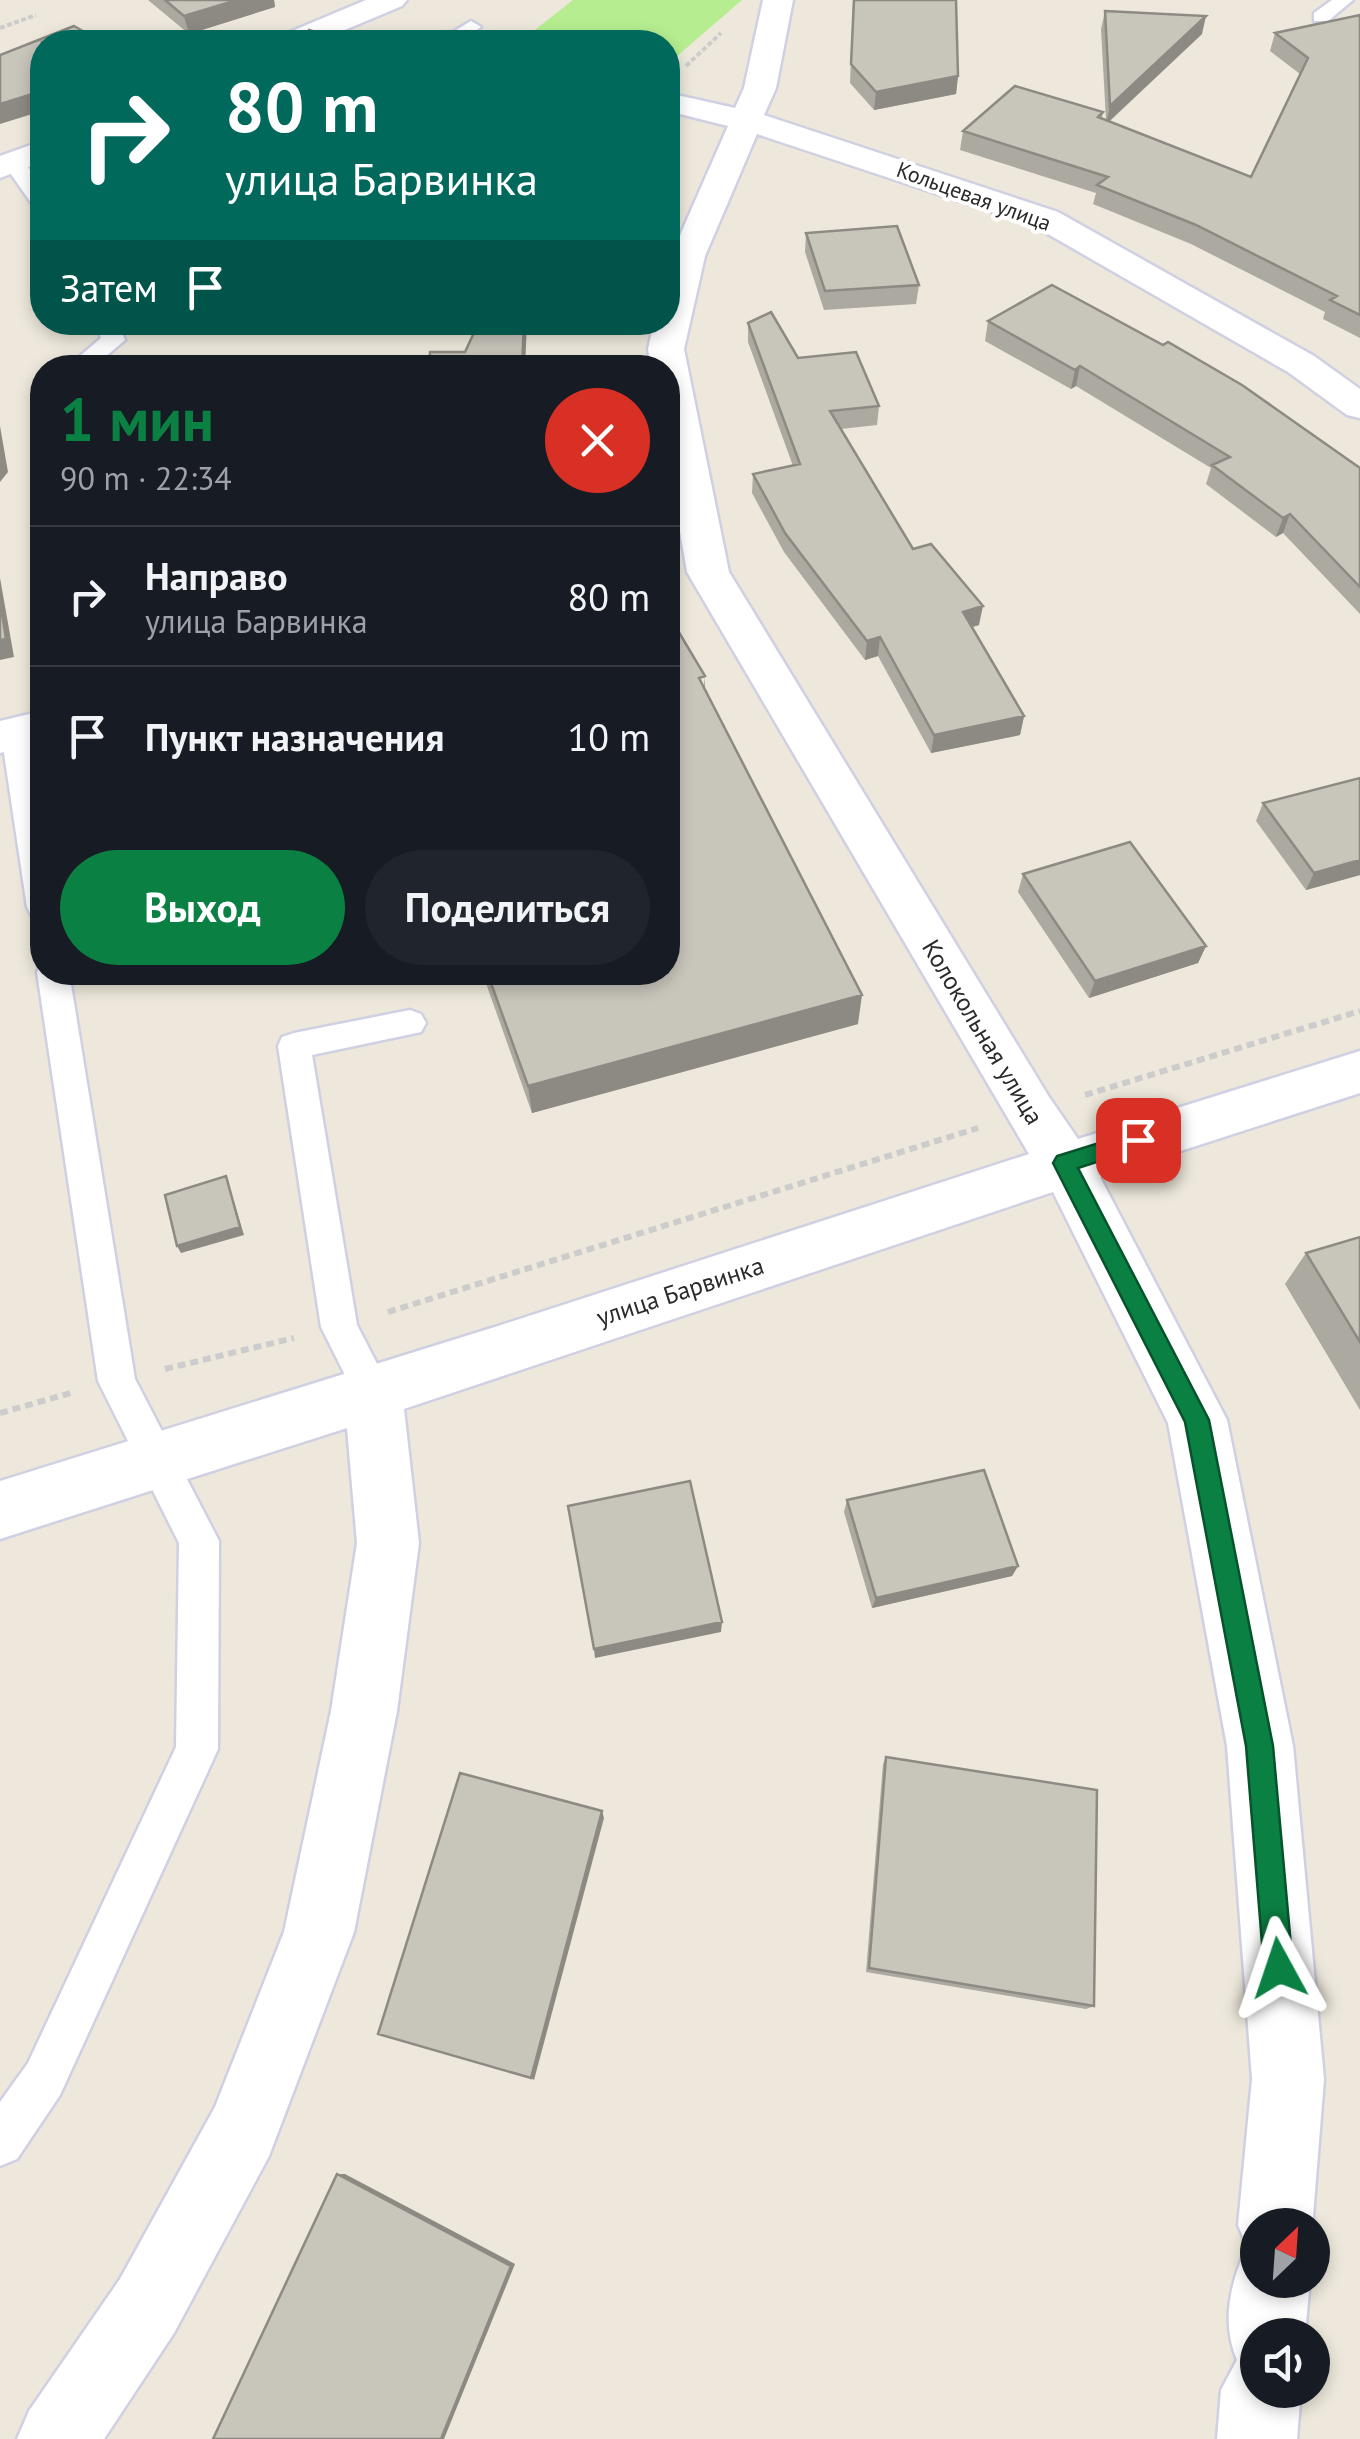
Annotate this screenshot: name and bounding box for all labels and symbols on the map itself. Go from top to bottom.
street label: Кольцевая улица [893,155,1055,237]
street label: Колокольная улица [915,934,1051,1130]
pin [1096,1098,1181,1183]
street label: улица Барвинка [592,1249,768,1333]
position arrow [1227,1916,1331,2020]
north arrow [1240,2208,1330,2298]

